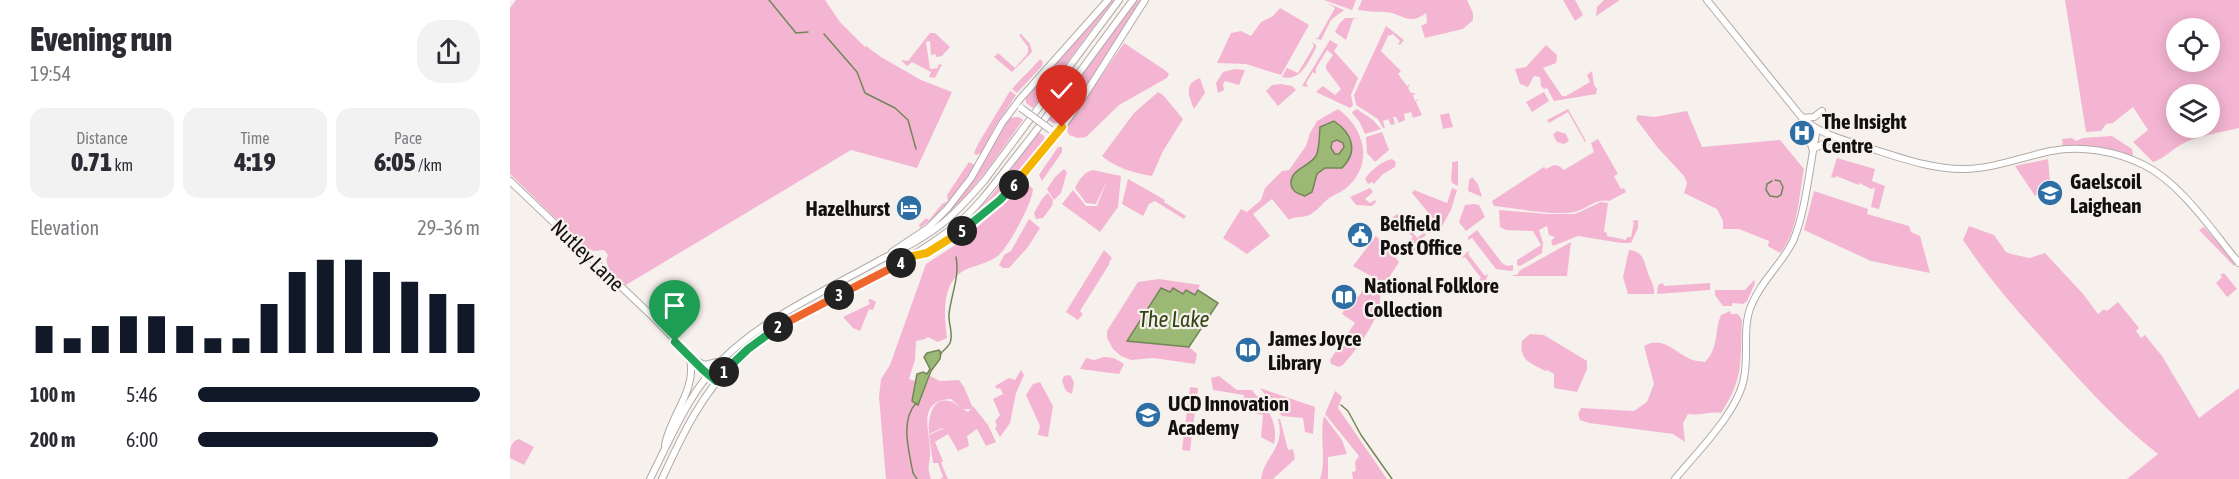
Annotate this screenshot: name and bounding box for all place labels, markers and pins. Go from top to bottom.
pin [1036,65,1087,127]
place label: The Insight Centre [1822,109,1906,157]
hospital icon: The Insight Centre [1787,118,1817,148]
place label: Gaelscoil Laighean [2070,169,2142,217]
pin: 6 [999,170,1029,200]
school or university icon: Gaelscoil Laighean [2035,178,2065,208]
hotel icon: Hazelhurst [894,193,924,223]
place label: Hazelhurst [806,196,890,220]
place label: Belfield Post Office [1380,211,1462,259]
pin: 5 [947,216,977,246]
public building icon: Belfield Post Office [1345,220,1375,250]
pin: 4 [886,248,916,278]
place label: National Folklore Collection [1364,273,1499,321]
pin [649,280,700,342]
pin: 3 [824,280,854,310]
library icon: National Folklore Collection [1329,282,1359,312]
pin: 2 [763,312,793,342]
place label: James Joyce Library [1267,326,1362,374]
library icon: James Joyce Library [1233,335,1263,365]
pin: 1 [709,357,739,387]
place label: UCD Innovation Academy [1167,391,1289,439]
school or university icon: UCD Innovation Academy [1133,400,1163,430]

